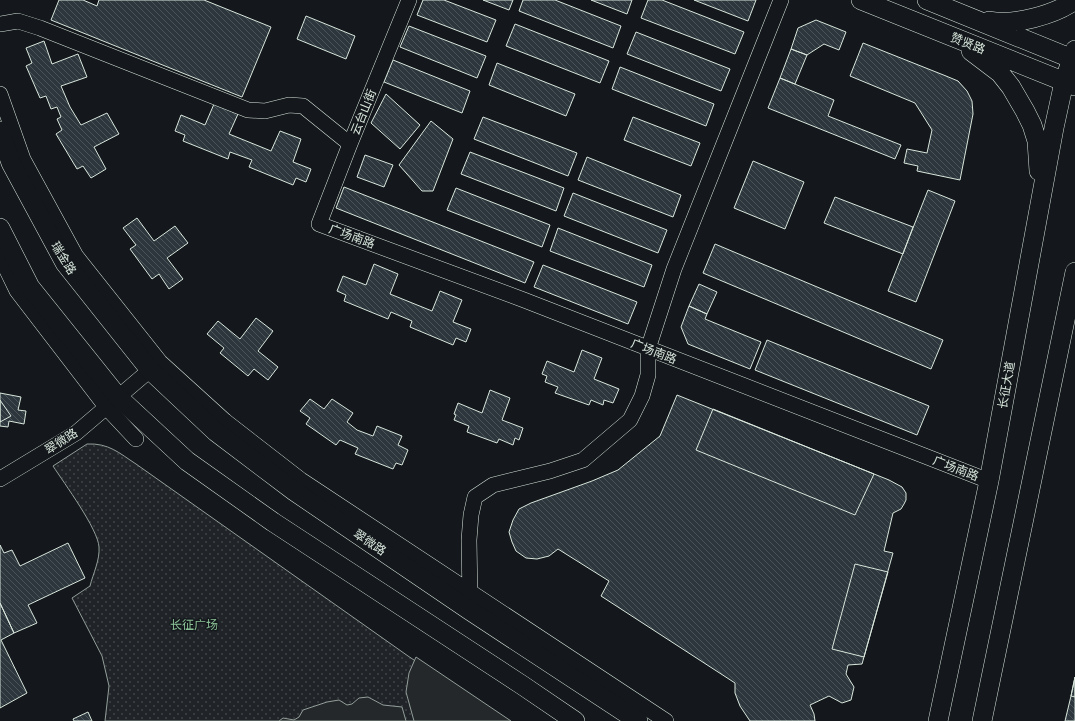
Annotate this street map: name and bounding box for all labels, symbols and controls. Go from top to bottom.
street label: 赞贤路 [948,29,988,57]
street label: 云台山街 [347,87,379,137]
street label: 广场南路 [327,221,377,251]
street label: 瑞金路 [48,239,80,277]
street label: 广场南路 [629,335,679,367]
street label: 长征大道 [994,360,1018,410]
street label: 翠微路 [42,425,80,457]
street label: 广场南路 [931,452,981,484]
street label: 翠微路 [351,526,389,558]
park label: 长征广场 [170,617,218,632]

